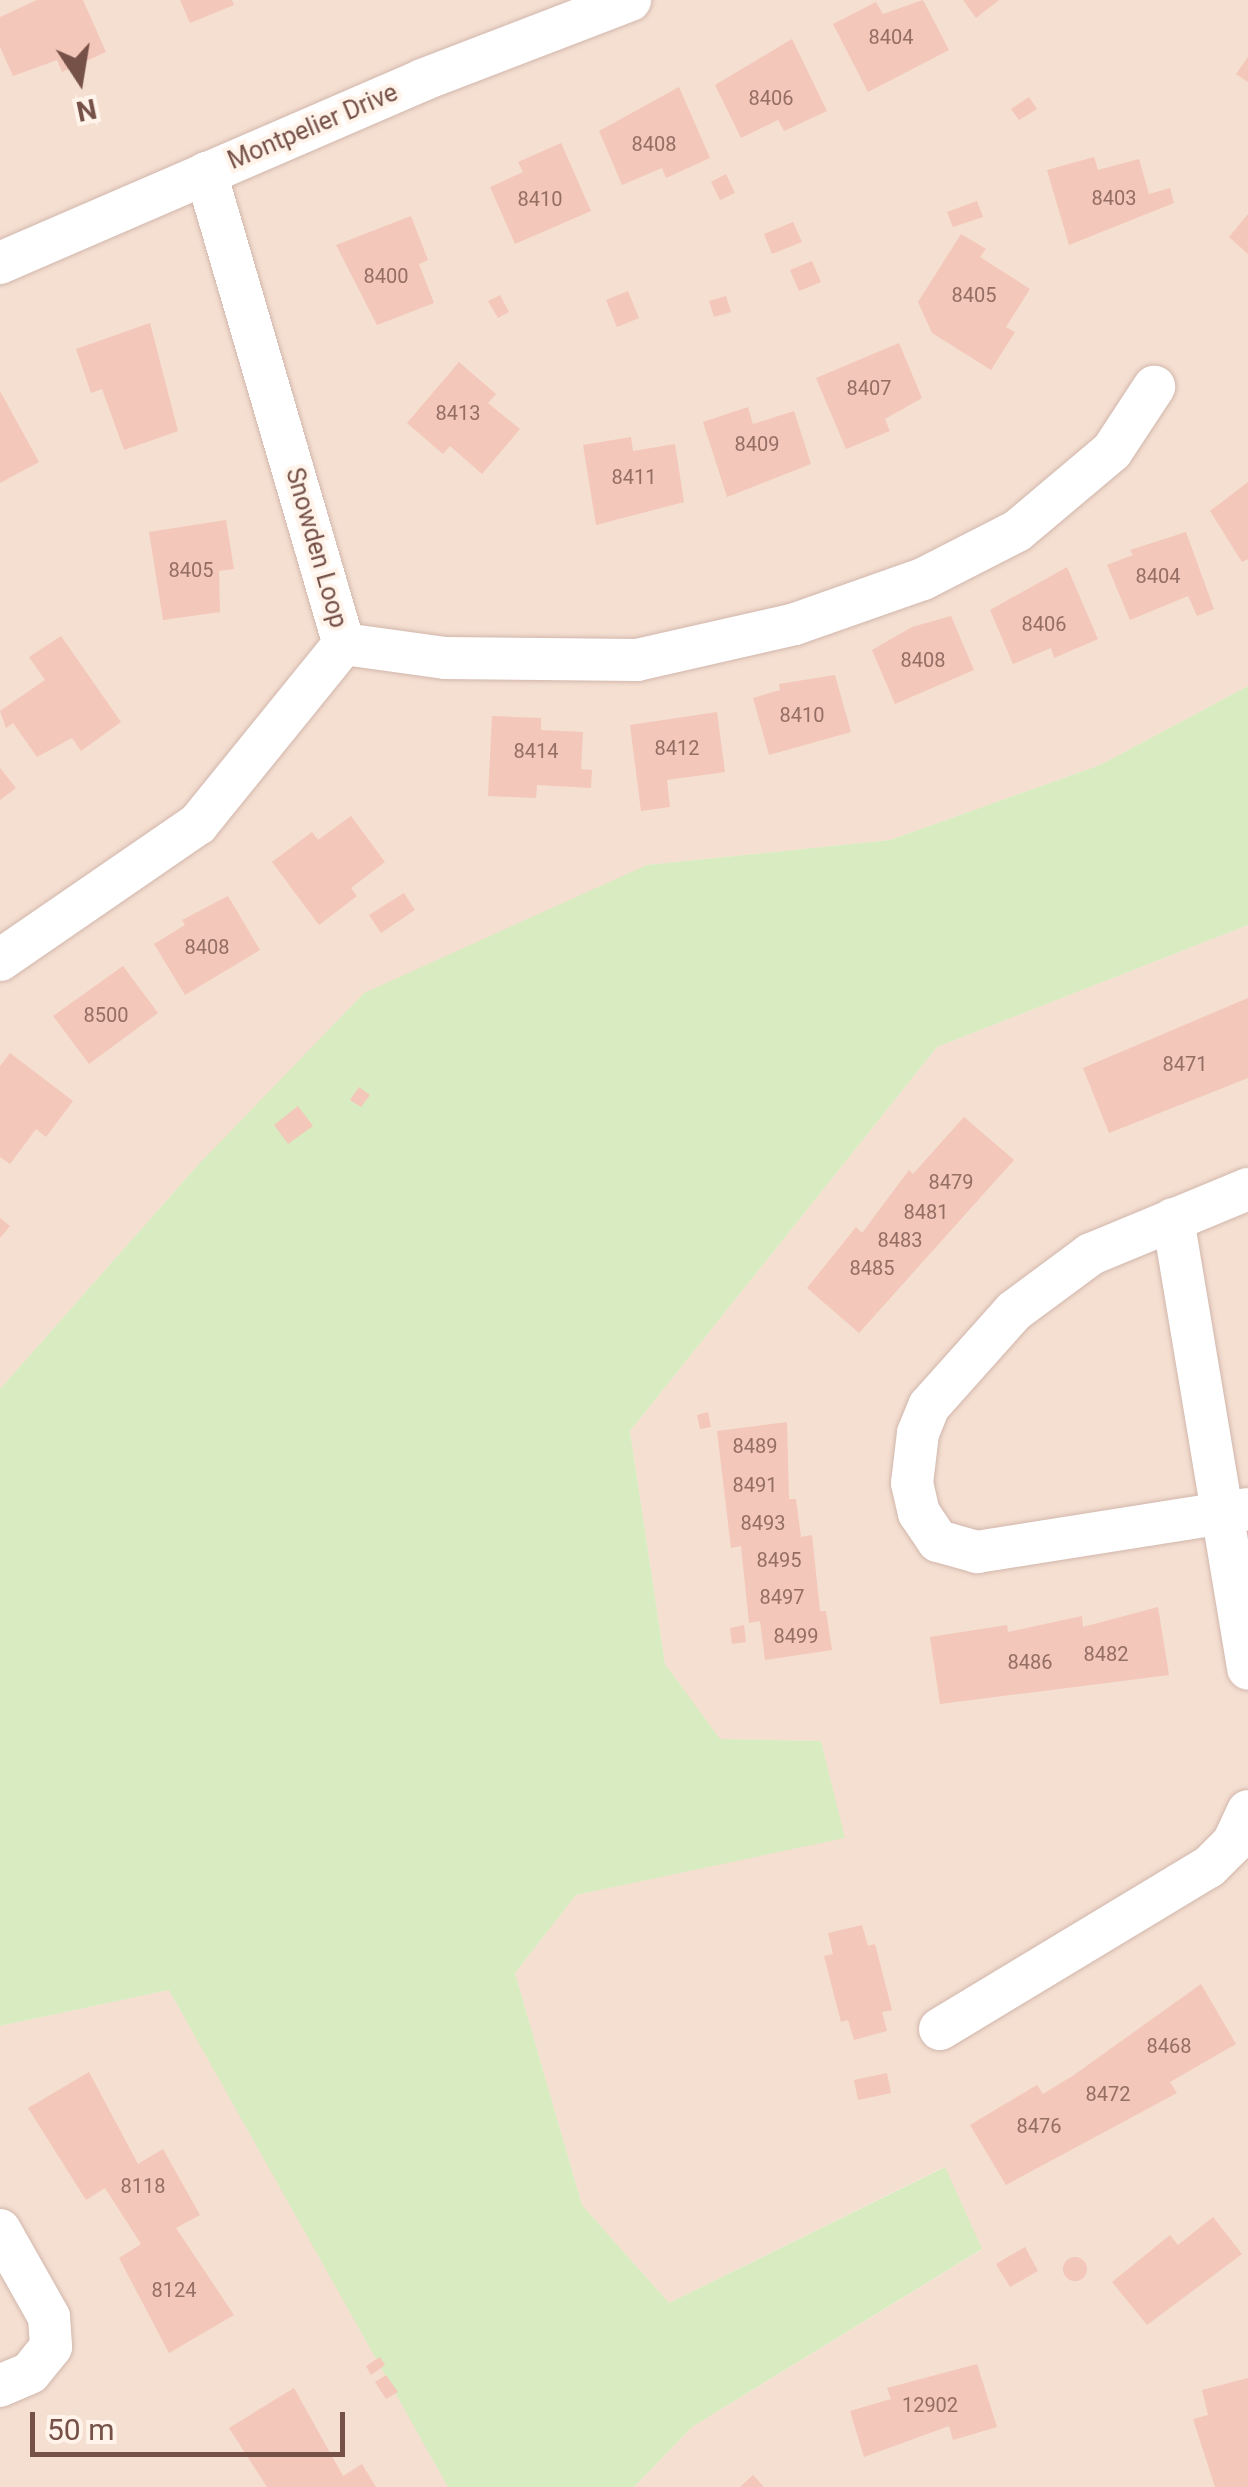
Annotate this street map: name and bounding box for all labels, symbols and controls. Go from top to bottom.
house number: 8404 [869,25,913,49]
north arrow [30,30,130,130]
street label: Montpelier Drive [224,78,402,176]
house number: 8406 [749,86,793,110]
text: N [73,92,99,128]
house number: 8408 [632,132,676,156]
house number: 8403 [1092,186,1136,210]
house number: 8410 [518,187,562,211]
house number: 8400 [364,264,408,288]
house number: 8405 [952,283,996,307]
house number: 8407 [847,376,891,400]
house number: 8413 [436,401,480,425]
house number: 8409 [735,432,779,456]
street label: Snowden Loop [279,465,353,631]
house number: 8411 [612,465,656,489]
house number: 8405 [169,558,213,582]
house number: 8404 [1136,564,1180,588]
house number: 8406 [1022,612,1066,636]
house number: 8408 [901,648,945,672]
house number: 8410 [780,703,824,727]
house number: 8412 [655,736,699,760]
house number: 8414 [514,739,558,763]
house number: 8408 [185,935,229,959]
house number: 8500 [84,1003,128,1027]
house number: 8471 [1163,1052,1207,1076]
house number: 8479 [929,1170,973,1194]
house number: 8481 [904,1200,948,1224]
house number: 8483 [878,1228,922,1252]
house number: 8485 [850,1256,894,1280]
house number: 8489 [733,1434,777,1458]
house number: 8491 [733,1473,777,1497]
house number: 8493 [741,1511,785,1535]
house number: 8495 [757,1548,801,1572]
house number: 8497 [760,1585,804,1609]
house number: 8499 [774,1624,818,1648]
house number: 8482 [1084,1642,1128,1666]
house number: 8486 [1008,1650,1052,1674]
house number: 8468 [1147,2034,1191,2058]
house number: 8472 [1086,2082,1130,2106]
house number: 8476 [1017,2114,1061,2138]
house number: 8118 [121,2174,165,2198]
house number: 8124 [152,2278,196,2302]
scale bar [35,2392,350,2454]
house number: 12902 [902,2393,958,2417]
text: 50 m [47,2412,114,2447]

